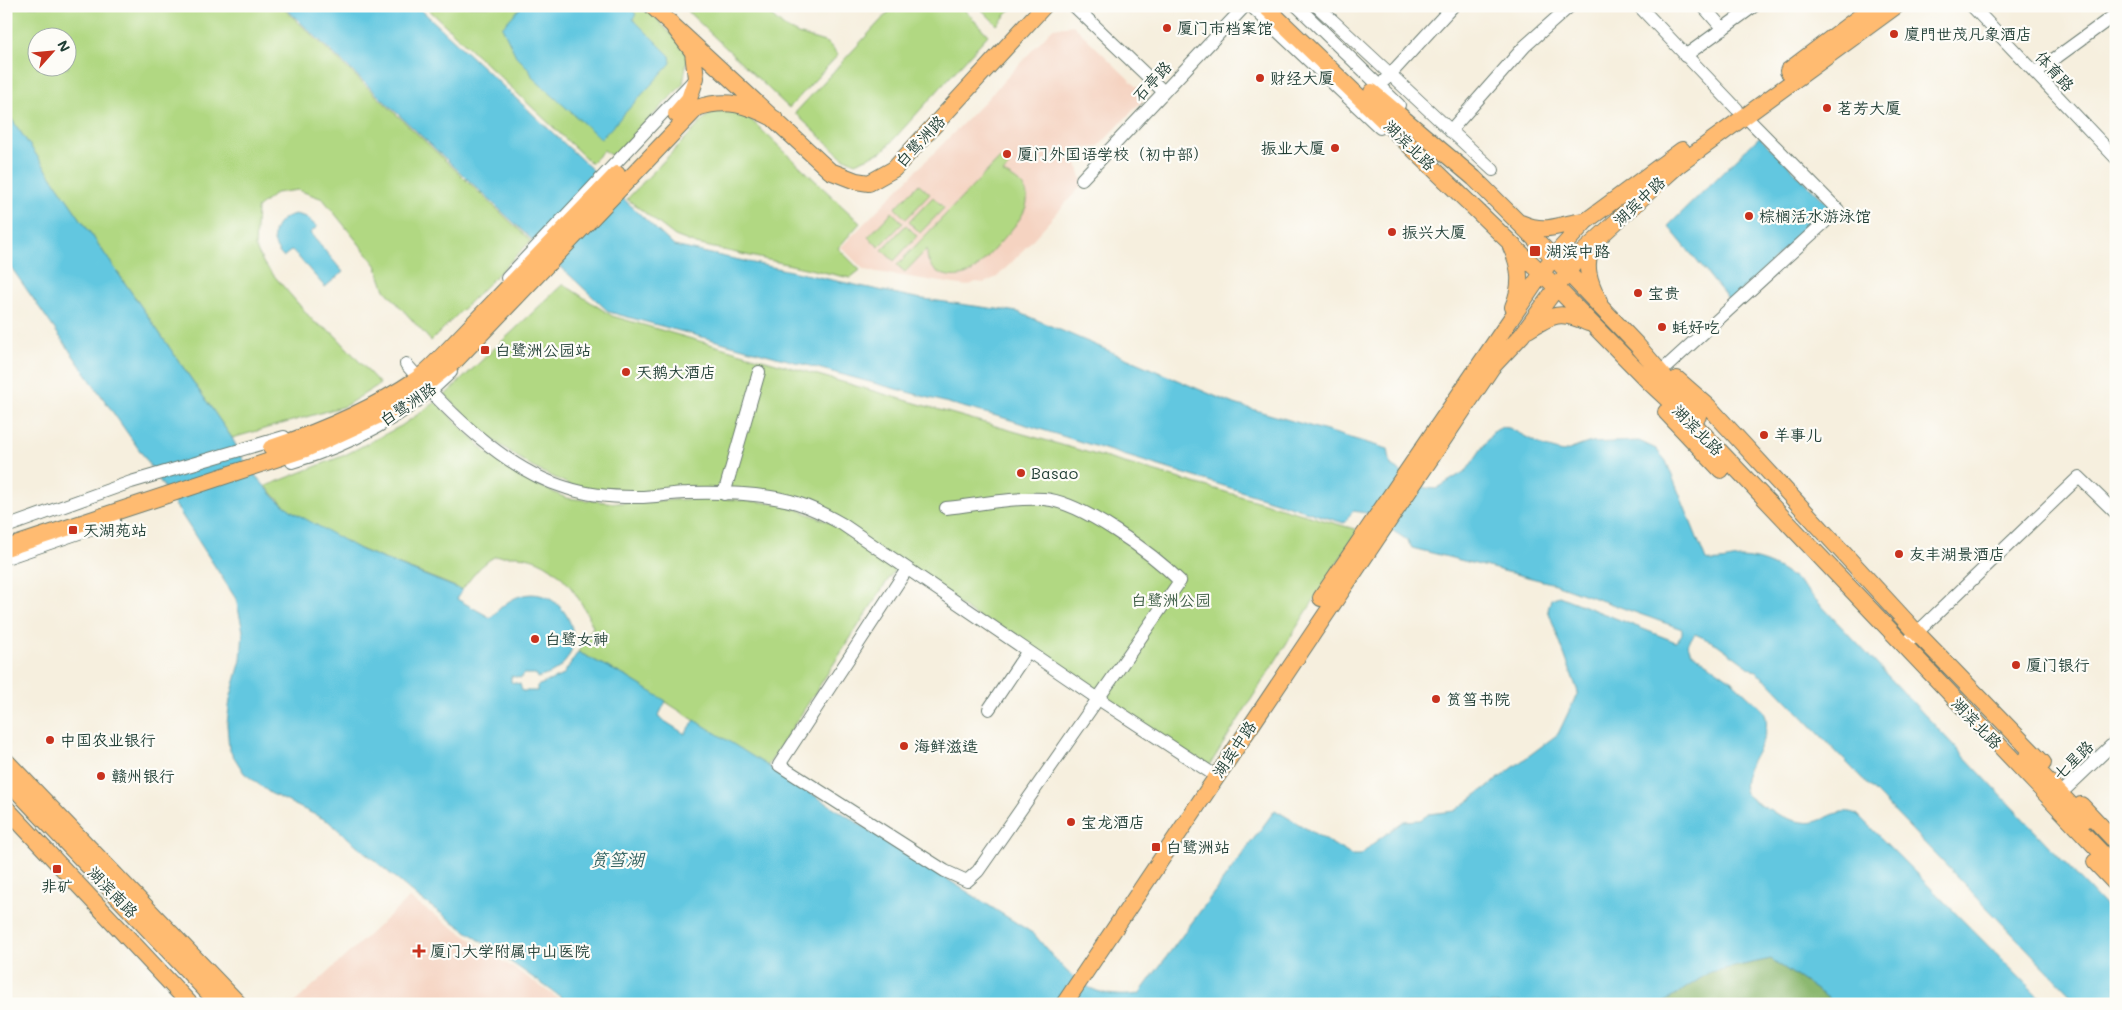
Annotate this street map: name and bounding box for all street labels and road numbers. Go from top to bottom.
street label: 体育路 [2031,46,2079,95]
street label: 石亭路 [1128,56,1176,105]
street label: 白鹭洲路 [890,110,949,171]
street label: 湖滨北路 [1380,115,1441,174]
street label: 湖宾中路 [1608,171,1669,230]
street label: 白鹭洲路 [375,377,440,430]
street label: 湖滨北路 [1668,400,1728,460]
street label: 湖滨北路 [1948,692,2007,753]
street label: 湖宾中路 [1207,716,1260,781]
street label: 七星路 [2048,735,2097,784]
street label: 湖滨南路 [84,861,143,922]

